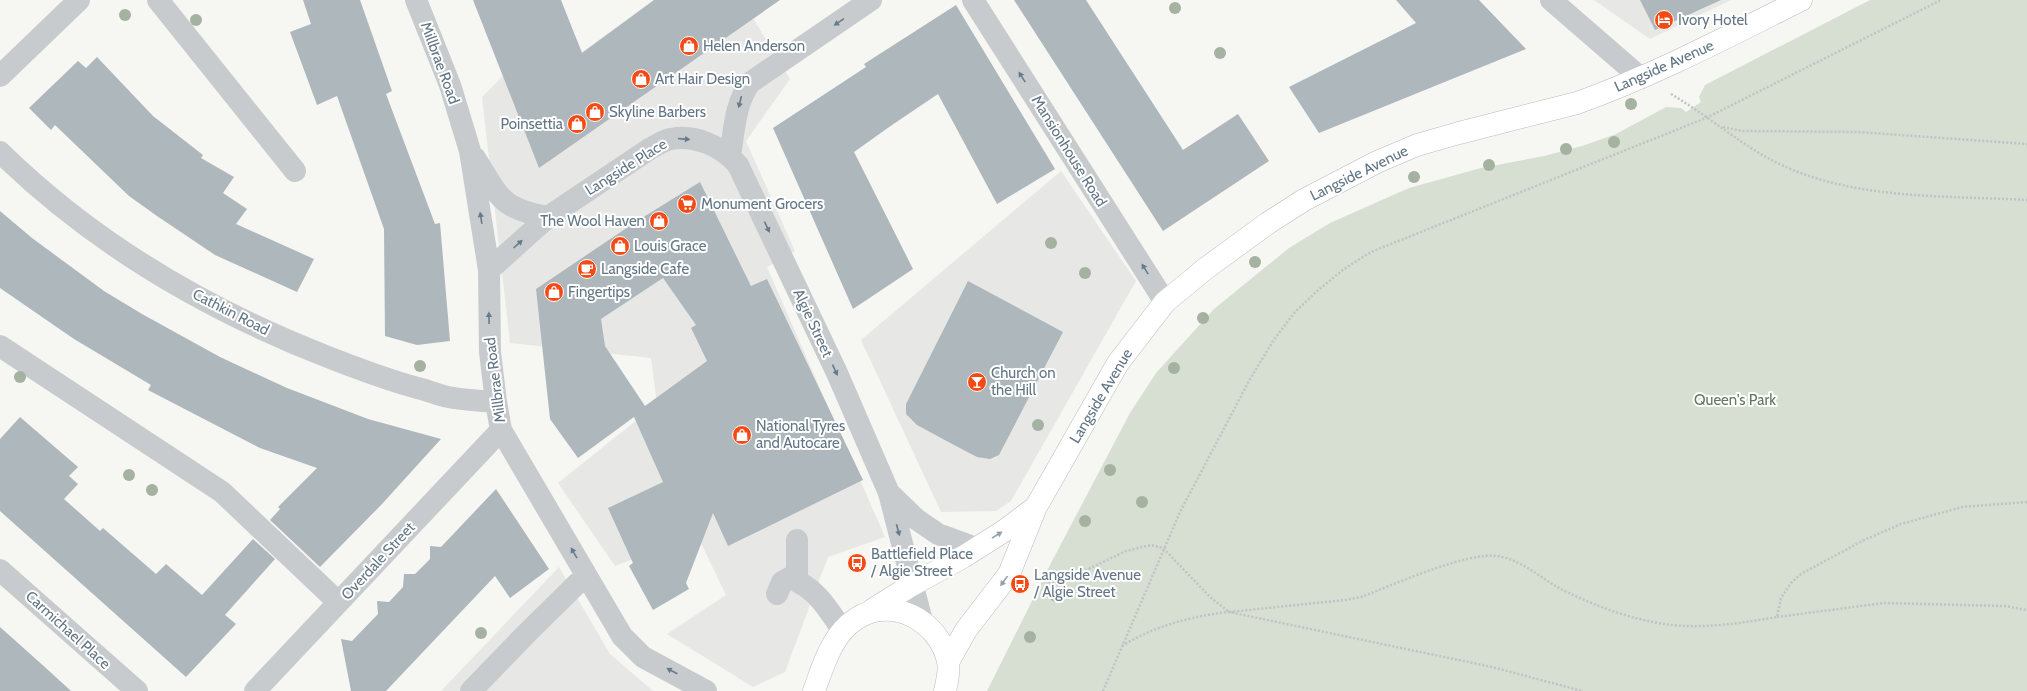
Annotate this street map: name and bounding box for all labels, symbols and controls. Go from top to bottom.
hotel icon: Ivory Hotel [1653,9,1675,31]
place label: Ivory Hotel [1678,11,1748,29]
one-way arrow [834,18,844,26]
street label: Millbrae Road [417,19,463,107]
shop icon: Helen Anderson [678,35,700,57]
street label: Langside Avenue [1612,36,1717,96]
place label: Helen Anderson [703,37,805,55]
shop icon: Art Hair Design [630,68,652,90]
place label: Art Hair Design [655,70,750,88]
one-way arrow [1018,72,1026,82]
street label: Mansionhouse Road [1028,92,1110,210]
one-way arrow [737,96,743,108]
shop icon: Skyline Barbers [584,101,606,123]
place label: Skyline Barbers [609,103,706,121]
shop icon: Poinsettia [566,113,588,135]
place label: Poinsettia [500,115,564,133]
street label: Langside Place [582,135,670,199]
one-way arrow [678,135,690,142]
street label: Langside Avenue [1307,141,1411,205]
supermarket icon: Monument Grocers [676,193,698,215]
place label: Monument Grocers [701,195,823,213]
shop icon: The Wool Haven [648,210,670,232]
one-way arrow [478,212,484,224]
place label: The Wool Haven [540,212,645,230]
one-way arrow [764,222,770,233]
shop icon: Louis Grace [609,235,631,257]
place label: Louis Grace [634,237,707,255]
one-way arrow [513,240,523,249]
cafe icon: Langside Cafe [576,258,598,280]
place label: Langside Cafe [601,260,690,278]
one-way arrow [1141,263,1148,275]
shop icon: Fingertips [543,281,565,303]
place label: Fingertips [568,283,630,301]
street label: Cathkin Road [190,285,272,339]
street label: Algie Street [789,286,837,360]
one-way arrow [486,312,493,324]
street label: Millbrae Road [481,336,509,424]
street label: Langside Avenue [1066,345,1136,446]
one-way arrow [832,364,838,376]
place label: Church on the Hill [991,364,1056,399]
bar icon: Church on the Hill [966,371,988,393]
park label: Queen's Park [1694,391,1776,409]
place label: National Tyres and Autocare [756,417,845,452]
shop icon: National Tyres and Autocare [731,424,753,446]
street label: Overdale Street [337,518,419,604]
one-way arrow [896,523,902,536]
one-way arrow [991,532,1003,539]
place label: Battlefield Place / Algie Street [870,545,973,580]
one-way arrow [570,547,577,559]
bus stop icon: Battlefield Place / Algie Street [846,552,868,574]
place label: Langside Avenue / Algie Street [1033,566,1141,601]
bus stop icon: Langside Avenue / Algie Street [1009,573,1031,595]
one-way arrow [1000,575,1008,586]
street label: Carmichael Place [22,587,114,673]
one-way arrow [667,668,678,675]

